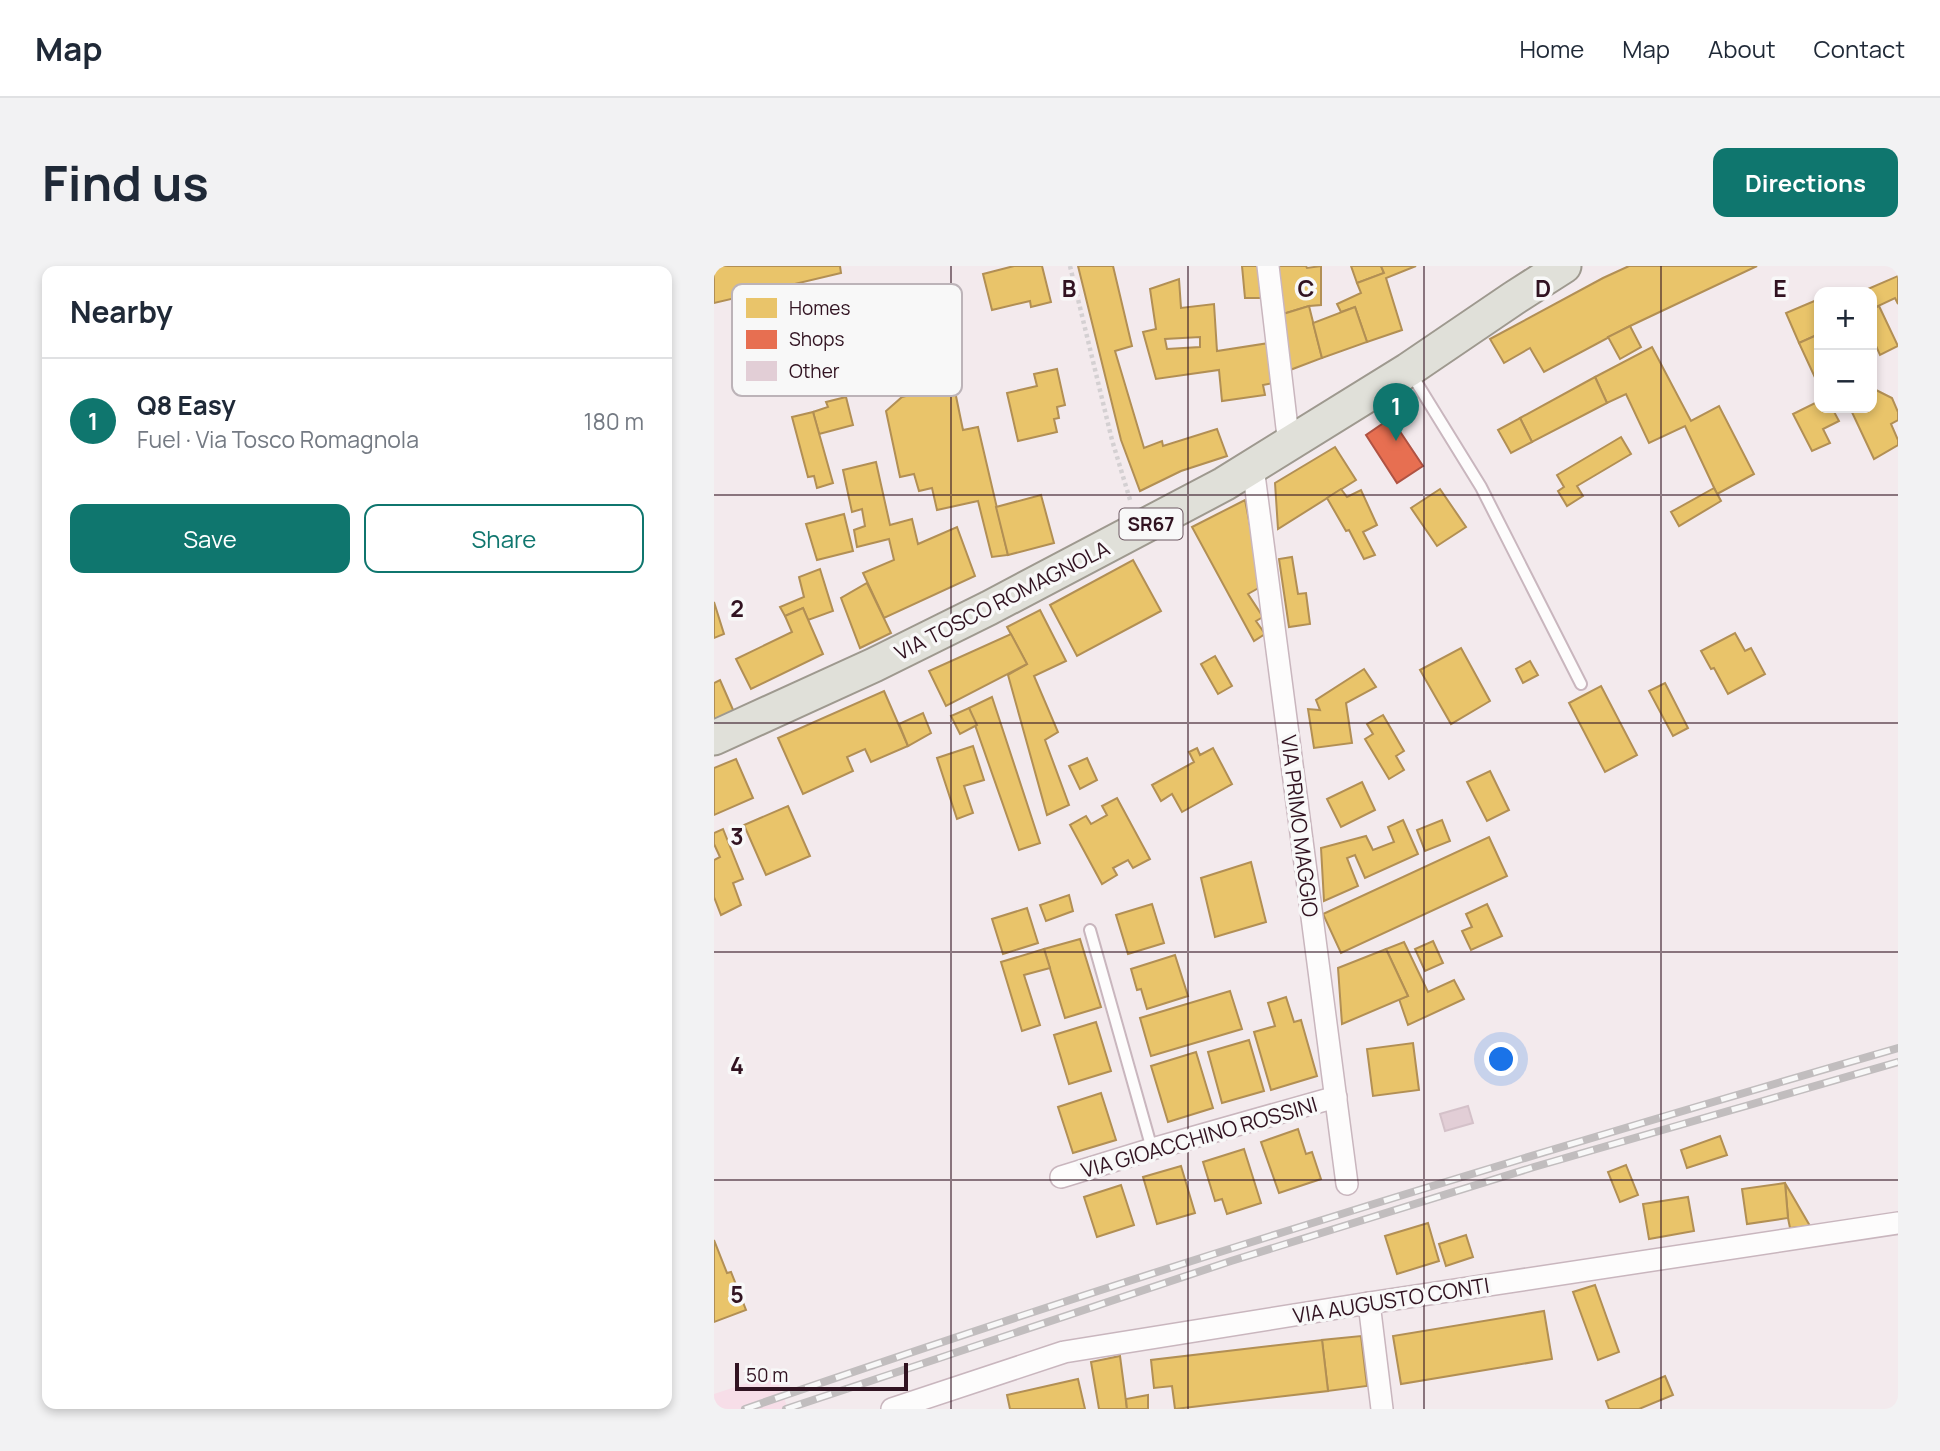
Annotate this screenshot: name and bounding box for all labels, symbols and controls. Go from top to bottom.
text: Map [35,26,103,71]
text: Home [1519,32,1584,65]
text: Map [1622,32,1670,65]
text: About [1708,32,1776,65]
text: Contact [1814,32,1905,65]
button: Directions [1713,148,1898,217]
text: Find us [42,149,209,216]
text: B [1062,272,1076,304]
text: C [1298,272,1315,304]
text: D [1535,272,1551,304]
text: E [1773,272,1787,304]
legend [732,284,962,396]
map controls [1814,287,1877,413]
button: + [1814,287,1877,350]
text: Nearby [70,291,173,332]
text: Homes [789,295,850,321]
text: Shops [789,326,844,352]
button: − [1814,350,1877,413]
text: Other [789,358,840,384]
pin: 1 [1373,383,1419,441]
text: Q8 Easy [137,387,236,423]
text: 1 [88,405,98,437]
text: 180 m [584,405,644,437]
text: Fuel · Via Tosco Romagnola [137,423,419,455]
button: Save [70,504,350,573]
button: Share [364,504,644,573]
road number: SR67 [1120,508,1182,540]
street label: VIA TOSCO ROMAGNOLA [890,534,1114,666]
text: 2 [730,592,744,624]
street label: VIA PRIMO MAGGIO [1275,733,1325,919]
text: 3 [730,820,744,852]
your location [1484,1042,1518,1076]
text: 4 [730,1049,744,1081]
street label: VIA GIOACCHINO ROSSINI [1078,1090,1320,1184]
street label: VIA AUGUSTO CONTI [1291,1271,1491,1329]
text: 5 [730,1278,744,1310]
scale bar [735,1360,908,1392]
text: 50 m [746,1362,788,1388]

